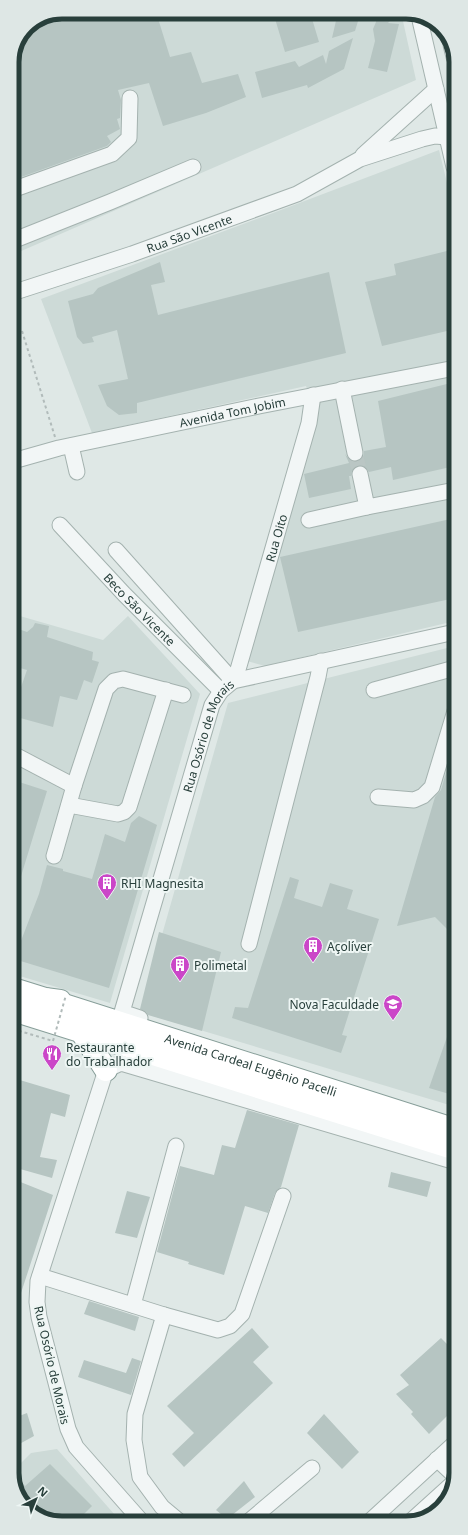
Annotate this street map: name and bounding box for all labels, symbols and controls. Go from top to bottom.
street label: Rua São Vicente [144,210,235,257]
street label: Avenida Tom Jobim [178,393,287,431]
street label: Rua Oito [261,512,291,564]
street label: Beco São Vicente [100,569,180,650]
street label: Rua Osório de Morais [178,675,238,794]
building icon: RHI Magnesita [96,872,118,900]
place label: RHI Magnesita [121,875,204,892]
building icon: Açolíver [302,935,324,963]
place label: Açolíver [327,938,372,955]
building icon: Polimetal [169,954,191,982]
place label: Polimetal [194,957,247,974]
school or university icon: Nova Faculdade [382,993,404,1021]
place label: Nova Faculdade [289,996,379,1013]
street label: Avenida Cardeal Eugênio Pacelli [163,1029,339,1100]
place label: Restaurante do Trabalhador [66,1039,152,1070]
restaurant icon: Restaurante do Trabalhador [41,1043,63,1071]
street label: Rua Osório de Morais [30,1304,74,1426]
north arrow [16,1479,56,1519]
text: N [35,1483,52,1500]

